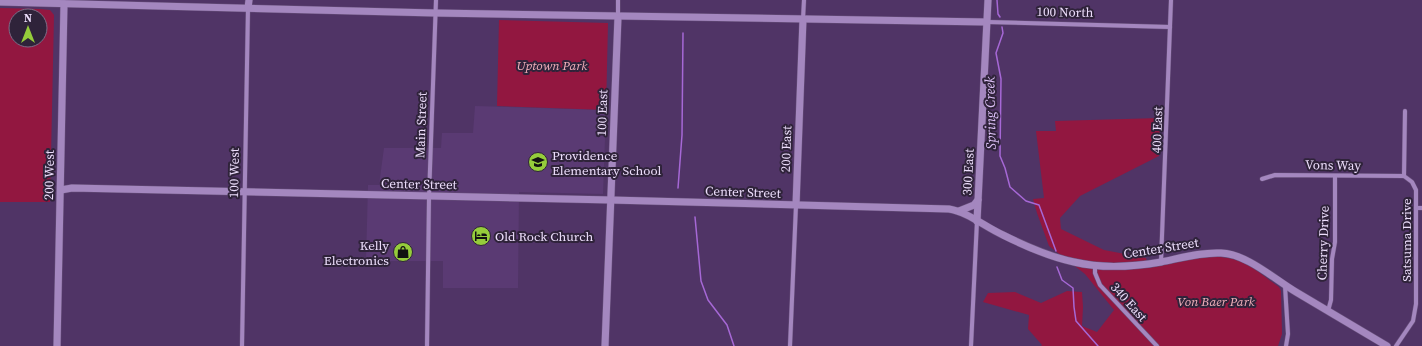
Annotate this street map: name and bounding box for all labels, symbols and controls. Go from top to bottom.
street label: 100 North [1036,3,1094,21]
north arrow [8,8,48,48]
text: N [24,11,32,26]
park label: Uptown Park [517,57,588,74]
water label: Spring Creek [979,76,1001,150]
street label: 100 East [593,89,611,137]
street label: Main Street [411,91,431,159]
street label: 400 East [1148,106,1166,154]
street label: 200 East [777,125,795,173]
street label: 100 West [225,147,243,198]
place label: Providence Elementary School [552,147,661,179]
street label: 300 East [958,147,978,196]
street label: 200 West [40,149,58,200]
school or university icon: Providence Elementary School [527,151,549,173]
street label: Vons Way [1305,156,1361,174]
street label: Center Street [381,175,458,193]
street label: Center Street [705,182,782,202]
street label: Satsuma Drive [1398,198,1415,282]
street label: Cherry Drive [1313,205,1333,281]
hotel icon: Old Rock Church [470,225,492,247]
place label: Old Rock Church [495,228,593,245]
street label: Center Street [1122,234,1200,262]
place label: Kelly Electronics [324,237,389,269]
shop icon: Kelly Electronics [392,241,414,263]
street label: 340 East [1107,279,1152,326]
park label: Von Baer Park [1177,293,1256,310]

